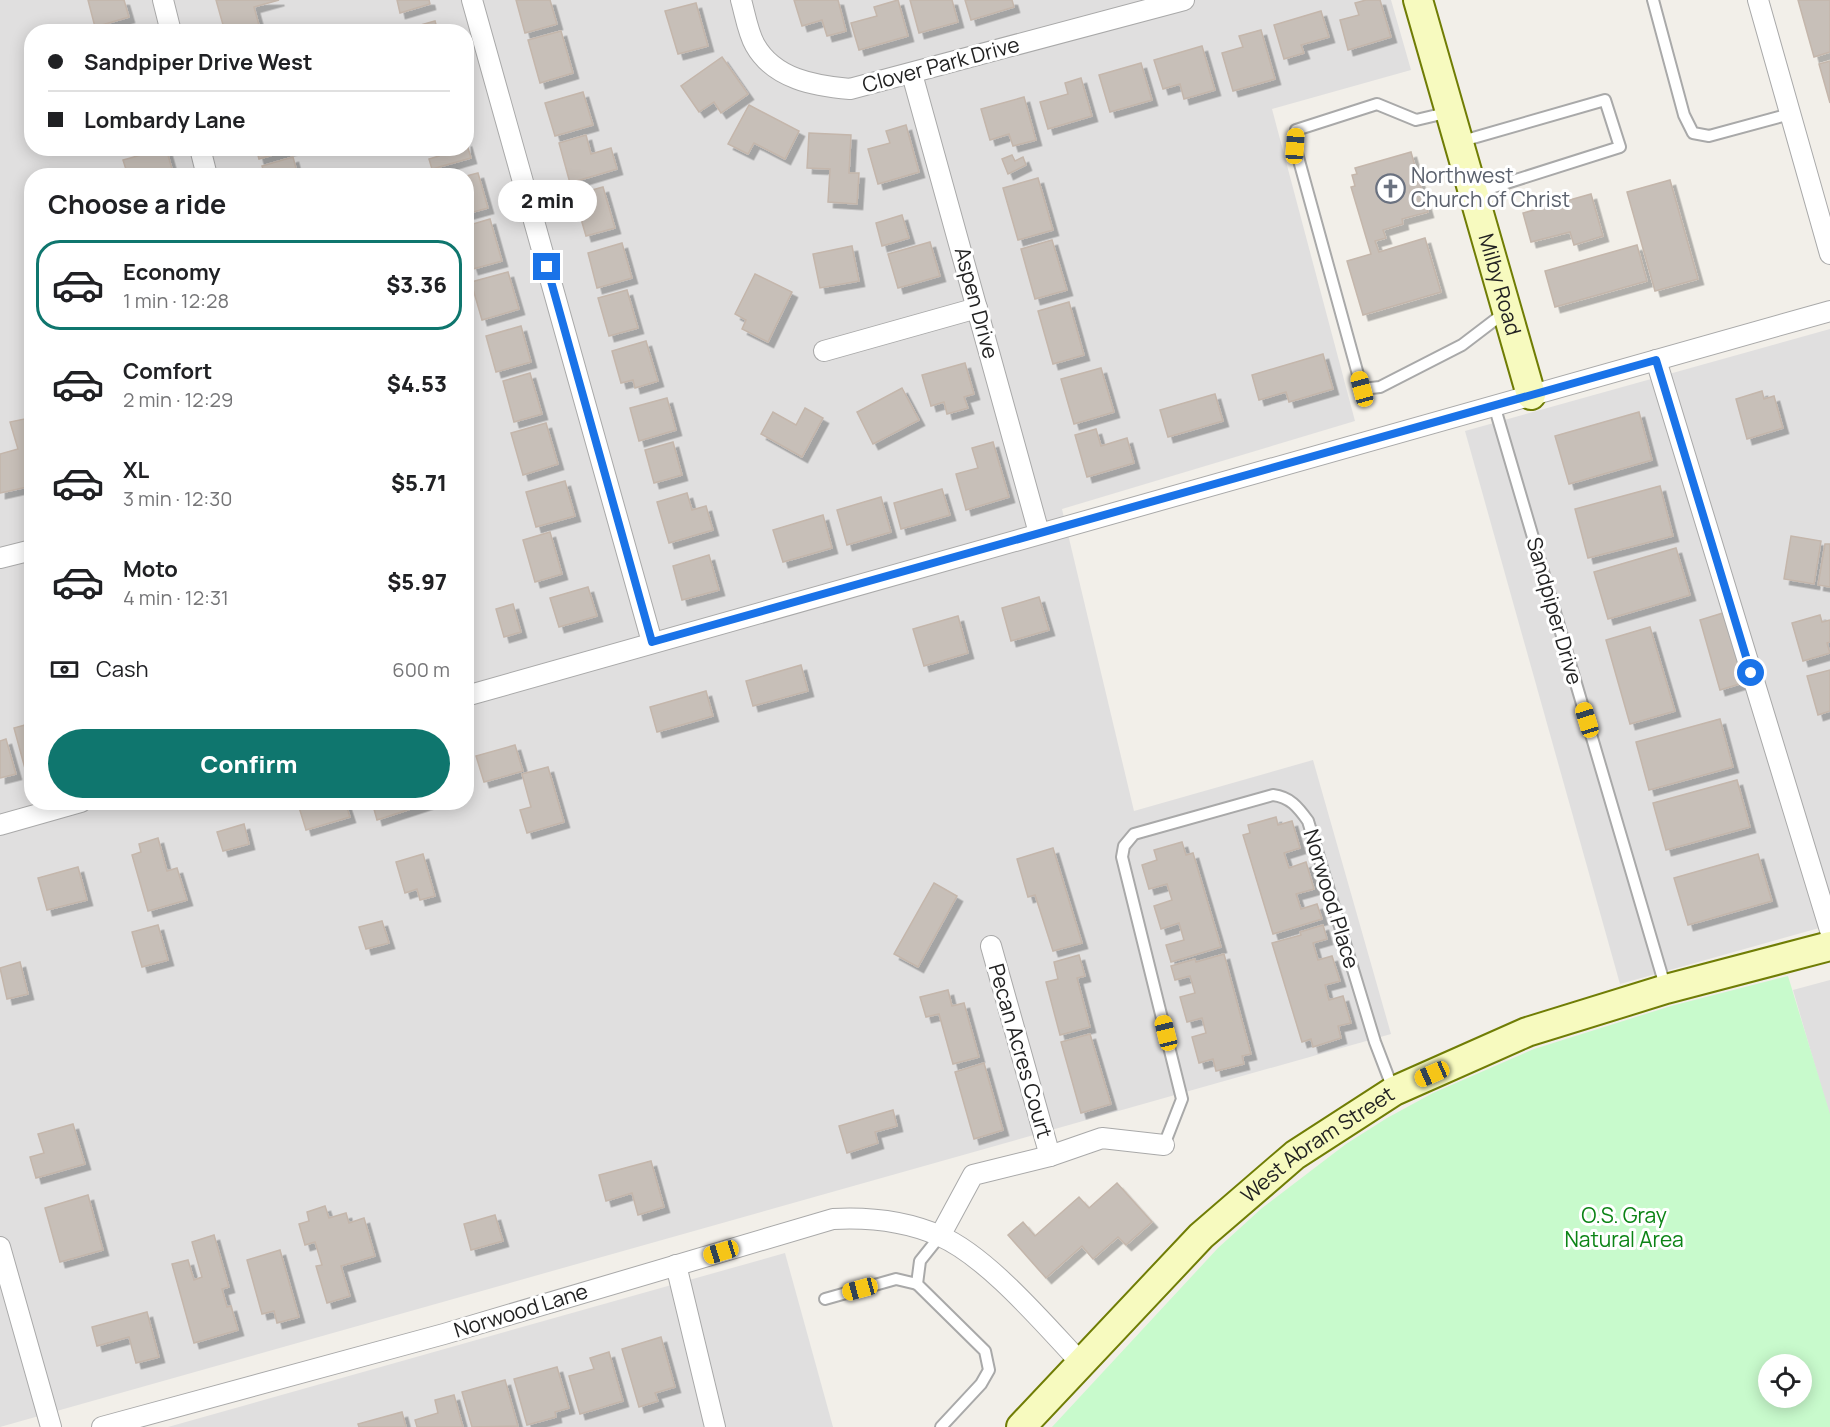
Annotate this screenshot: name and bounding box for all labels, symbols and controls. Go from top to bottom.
street label: Clover Park Drive [859,30,1022,98]
text: Sandpiper Drive West [84,47,313,77]
text: Lombardy Lane [84,105,245,135]
car [1285,127,1305,165]
place label: Northwest Church of Christ [1411,161,1570,213]
church icon: Northwest Church of Christ [1374,172,1406,204]
callout: 2 min [498,180,596,222]
text: Choose a ride [48,185,226,222]
text: 2 min [521,187,574,214]
street label: Milby Road [1473,230,1528,338]
street label: Aspen Drive [949,244,1005,362]
route end [533,253,560,280]
text: Economy [123,257,221,287]
icon: car [51,258,105,312]
text: $3.36 [386,270,447,300]
text: 1 min · 12:28 [123,287,229,314]
text: Comfort [123,356,212,386]
icon: car [51,357,105,411]
text: $4.53 [387,369,447,399]
car [1349,369,1375,409]
text: 2 min · 12:29 [123,386,233,413]
text: XL [123,455,149,485]
icon: car [51,456,105,510]
text: $5.71 [391,468,447,498]
text: 3 min · 12:30 [123,485,233,512]
street label: Sandpiper Drive [1521,534,1589,688]
text: Moto [123,554,178,584]
icon: car [51,555,105,609]
text: $5.97 [387,567,447,597]
text: 4 min · 12:31 [123,584,229,611]
icon: cash [48,653,81,686]
text: Cash [96,654,149,684]
text: 600 m [392,656,450,683]
route start [1737,659,1764,686]
car [1573,700,1601,740]
button: Confirm [48,729,450,798]
street label: Norwood Place [1297,826,1366,972]
street label: Pecan Acres Court [983,960,1059,1141]
car [1153,1013,1179,1053]
car [1412,1058,1452,1090]
street label: West Abram Street [1235,1080,1399,1208]
park label: O.S. Gray Natural Area [1564,1201,1684,1253]
car [701,1238,741,1266]
street label: Norwood Lane [450,1276,591,1344]
car [840,1276,880,1302]
map controls [1758,1354,1812,1408]
button: locate [1758,1354,1812,1408]

